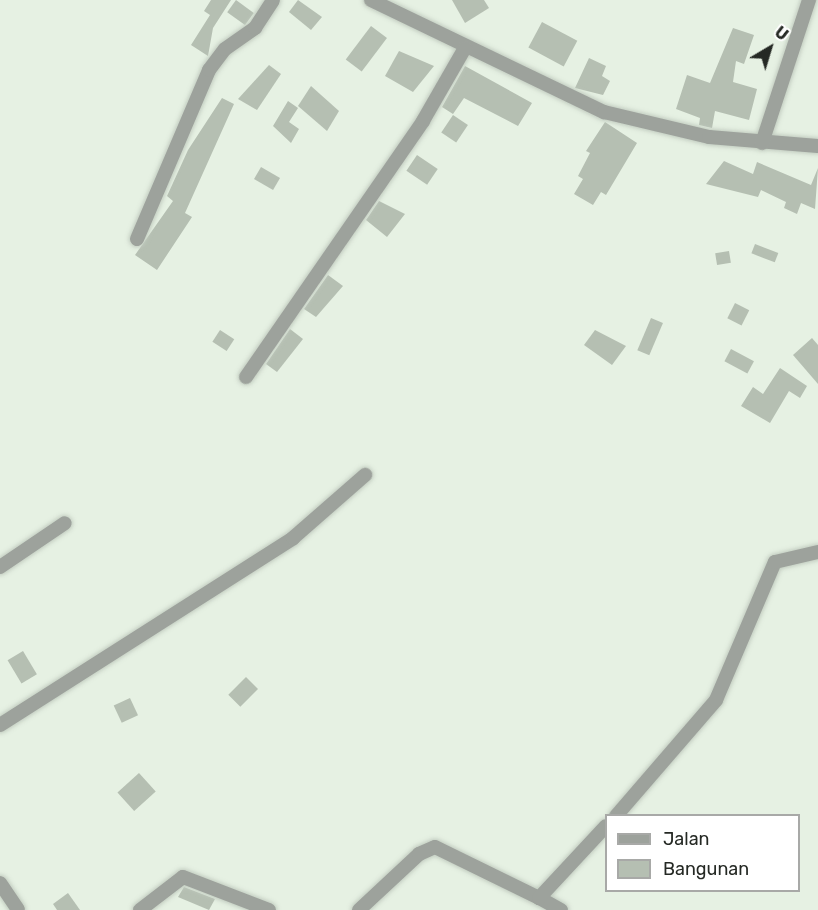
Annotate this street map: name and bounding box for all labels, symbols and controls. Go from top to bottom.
north arrow [740,18,800,78]
text: U [771,22,792,44]
legend [605,814,800,892]
text: Jalan [663,828,710,850]
text: Bangunan [663,858,749,880]

